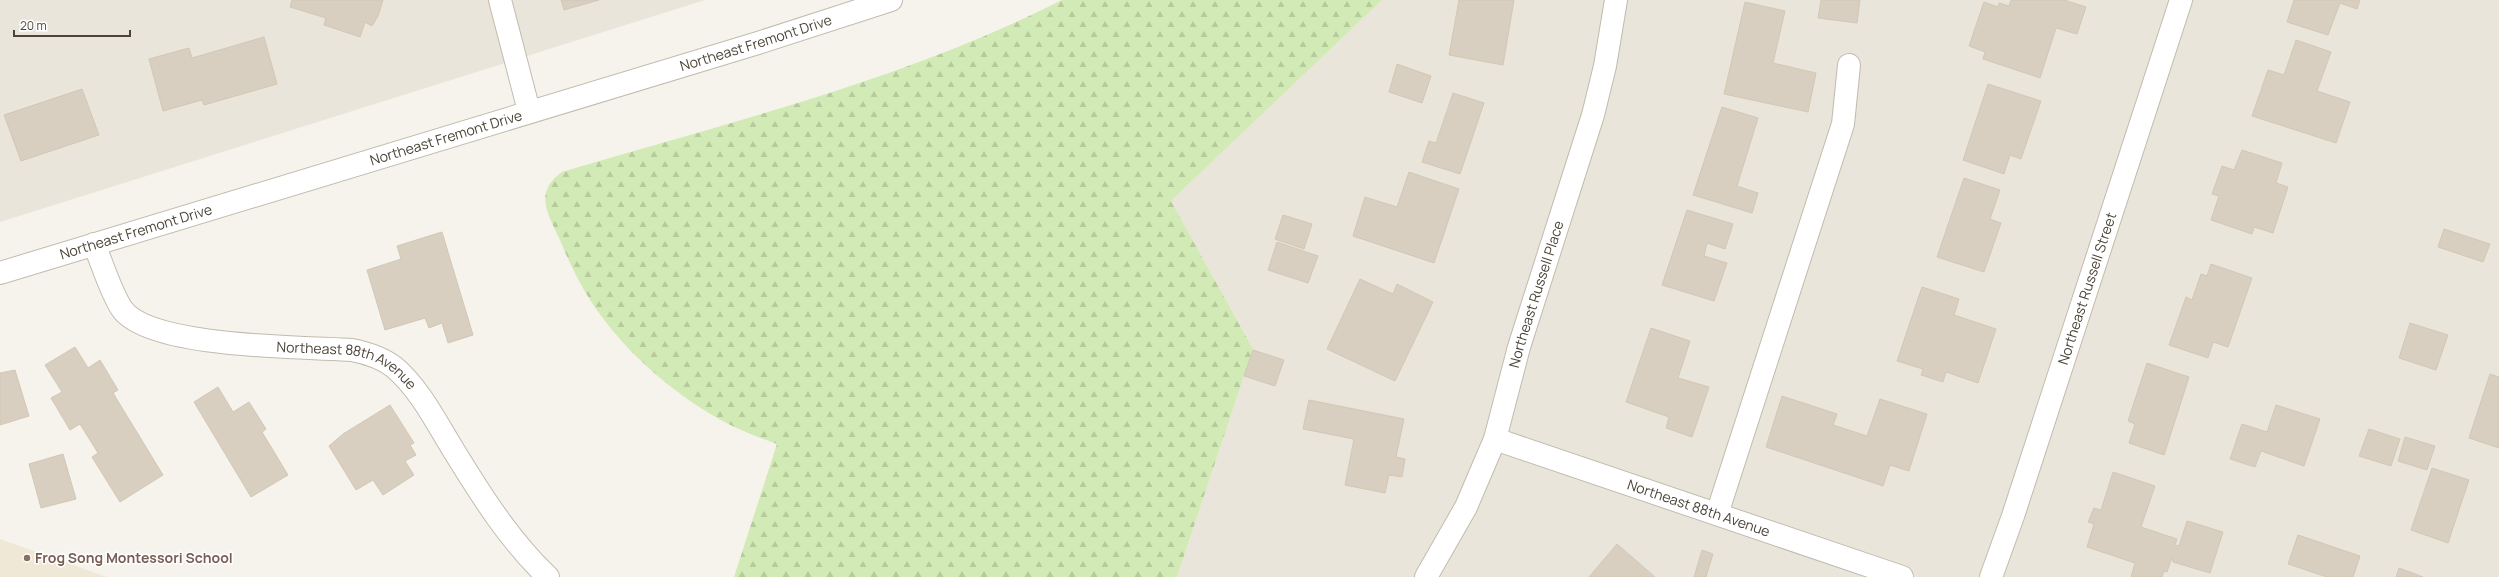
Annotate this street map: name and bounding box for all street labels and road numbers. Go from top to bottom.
street label: Northeast Fremont Drive [677,10,834,75]
street label: Northeast Fremont Drive [367,105,524,169]
street label: Northeast Fremont Drive [57,199,214,263]
street label: Northeast Russell Street [2053,209,2120,367]
street label: Northeast Russell Place [1504,218,1568,370]
street label: Northeast 88th Avenue [276,337,421,393]
street label: Northeast 88th Avenue [1625,475,1773,541]

